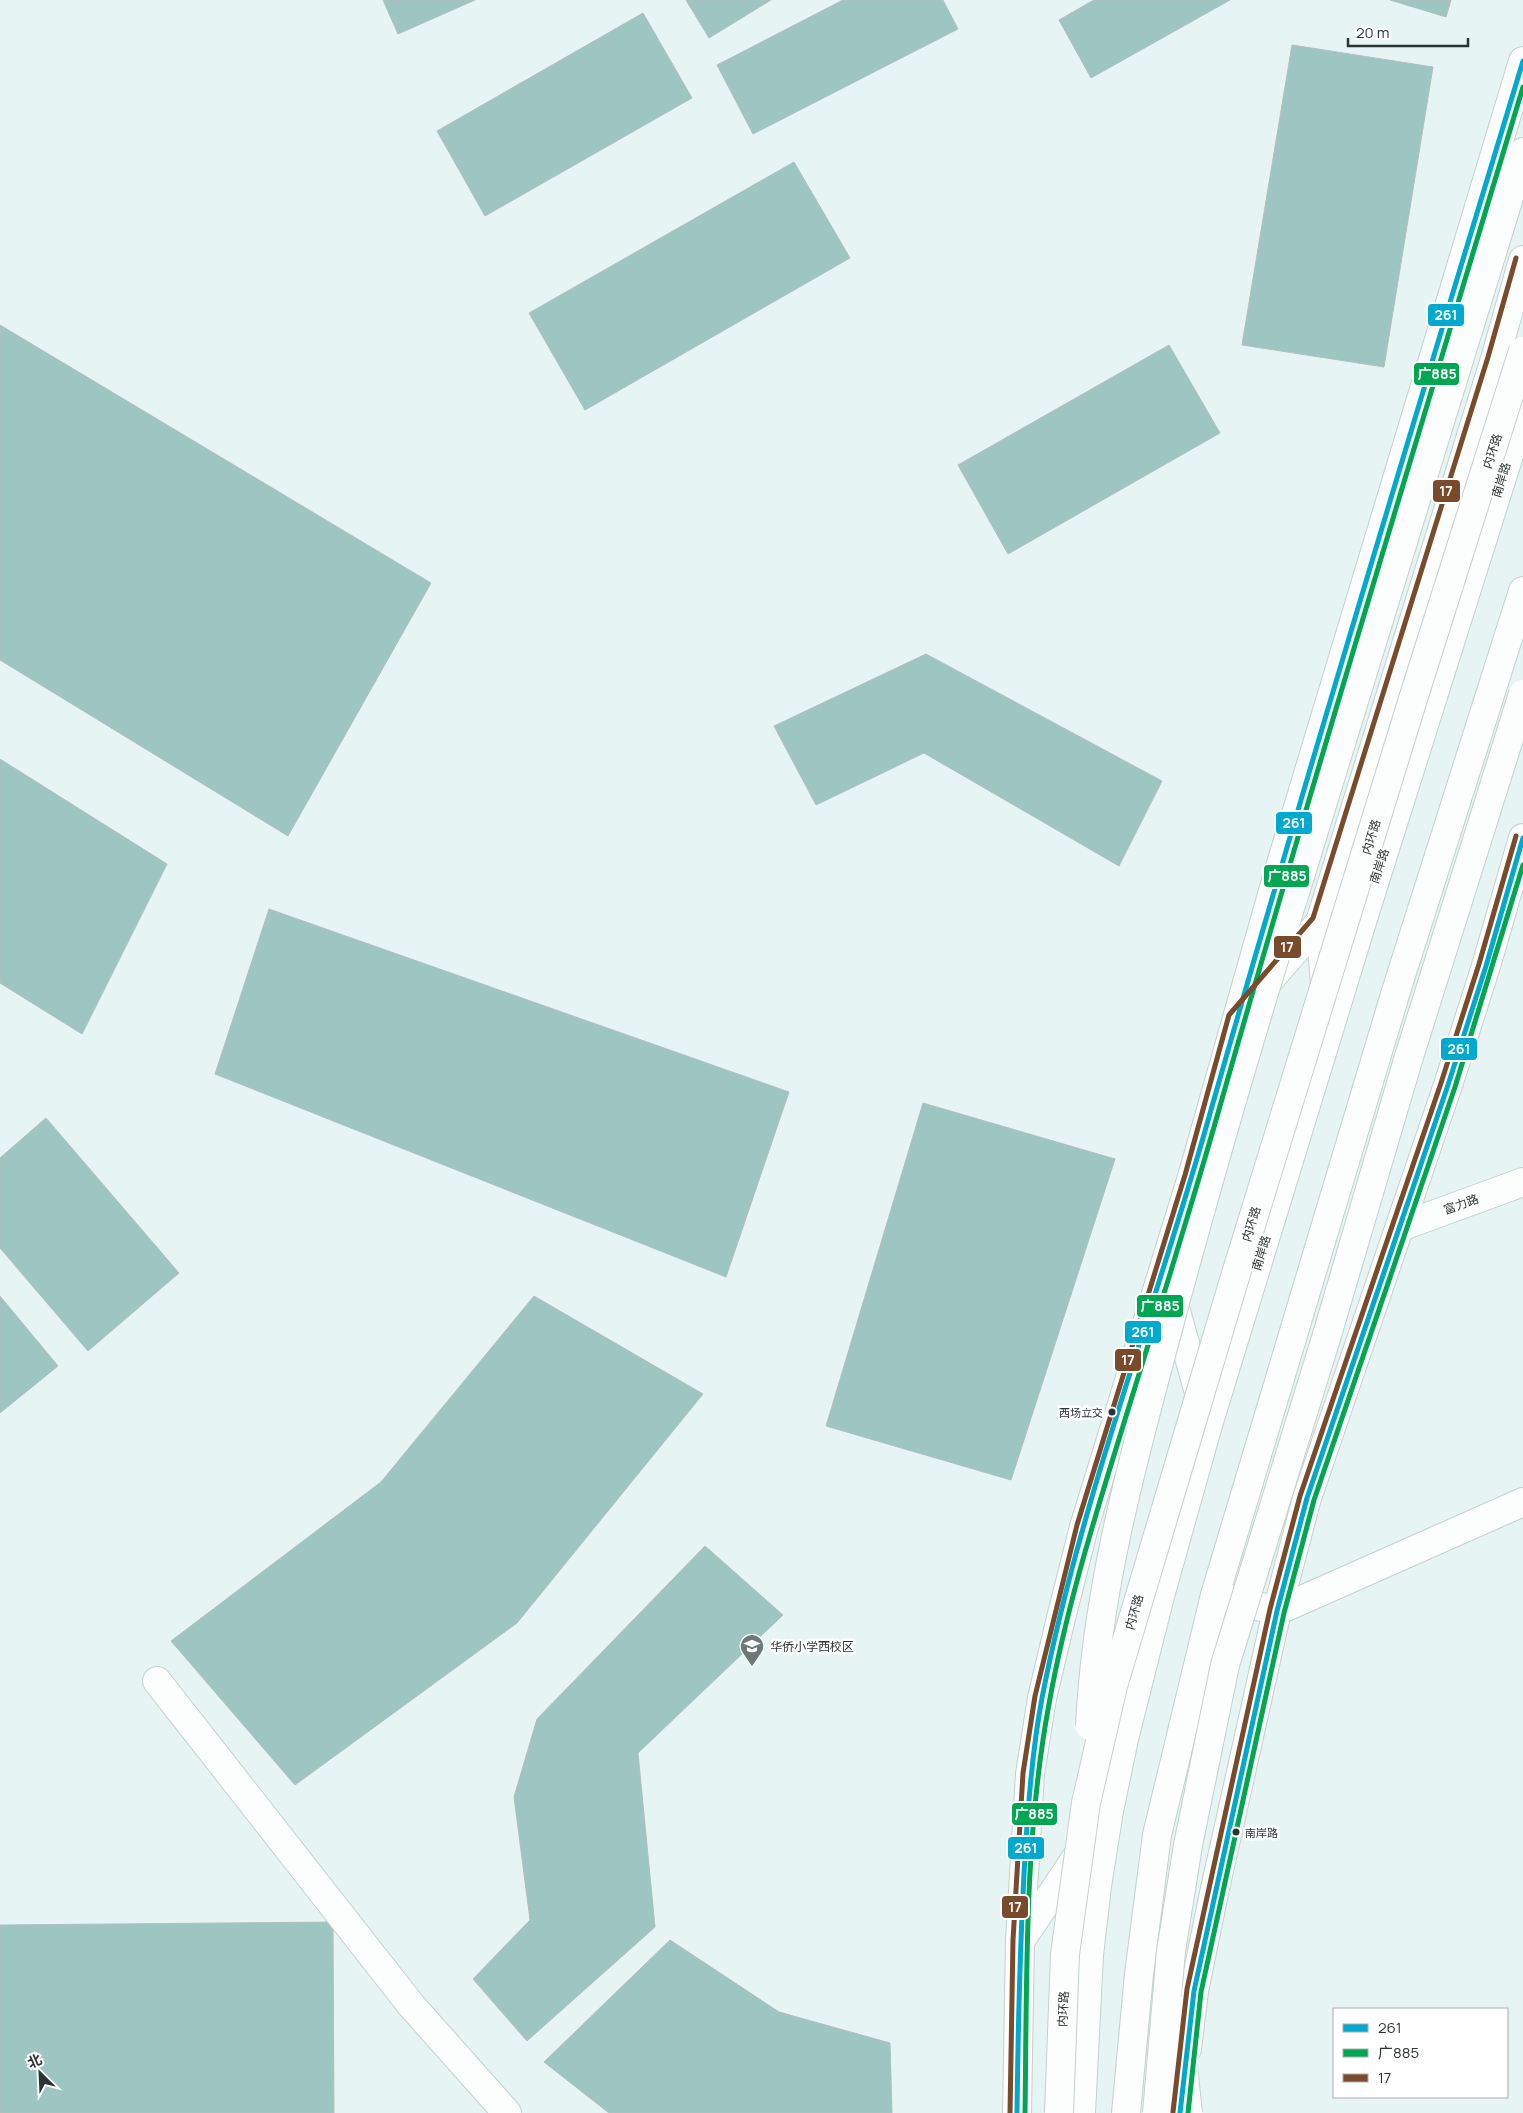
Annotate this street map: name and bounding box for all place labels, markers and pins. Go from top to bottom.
place label: 西场立交 [1059,1405,1103,1420]
marker: 西场立交 [1107,1407,1117,1417]
school or university icon: 华侨小学西校区 [739,1633,765,1667]
place label: 华侨小学西校区 [770,1638,854,1655]
place label: 南岸路 [1245,1825,1278,1840]
marker: 南岸路 [1231,1827,1241,1837]

